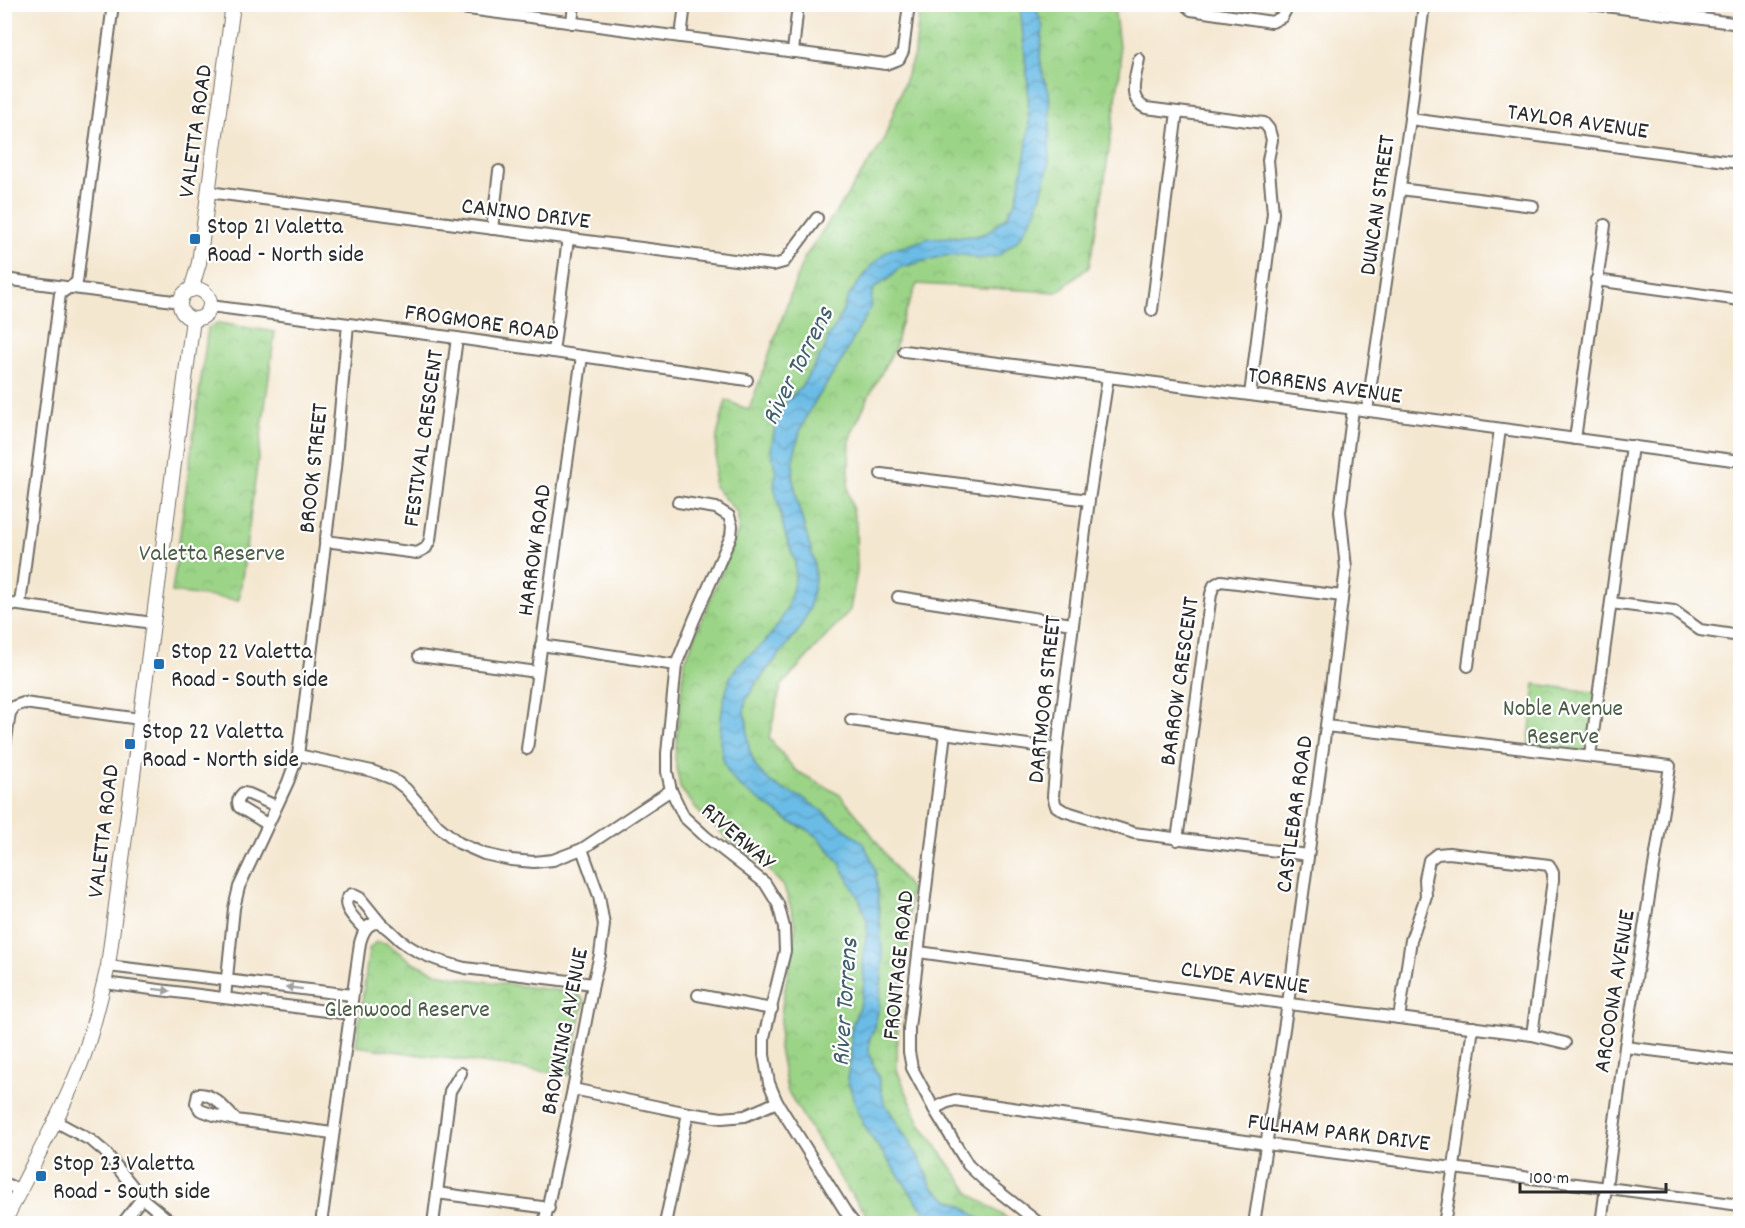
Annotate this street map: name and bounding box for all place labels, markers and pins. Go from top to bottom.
place label: Stop 21 Valetta Road - North side [207,211,364,273]
marker: Stop 21 Valetta Road - North side [188,232,202,246]
place label: Stop 22 Valetta Road - South side [171,636,328,698]
marker: Stop 22 Valetta Road - South side [152,657,166,671]
place label: Stop 22 Valetta Road - North side [142,716,299,778]
marker: Stop 22 Valetta Road - North side [123,737,137,751]
place label: Stop 23 Valetta Road - South side [53,1148,210,1210]
marker: Stop 23 Valetta Road - South side [34,1169,48,1183]

